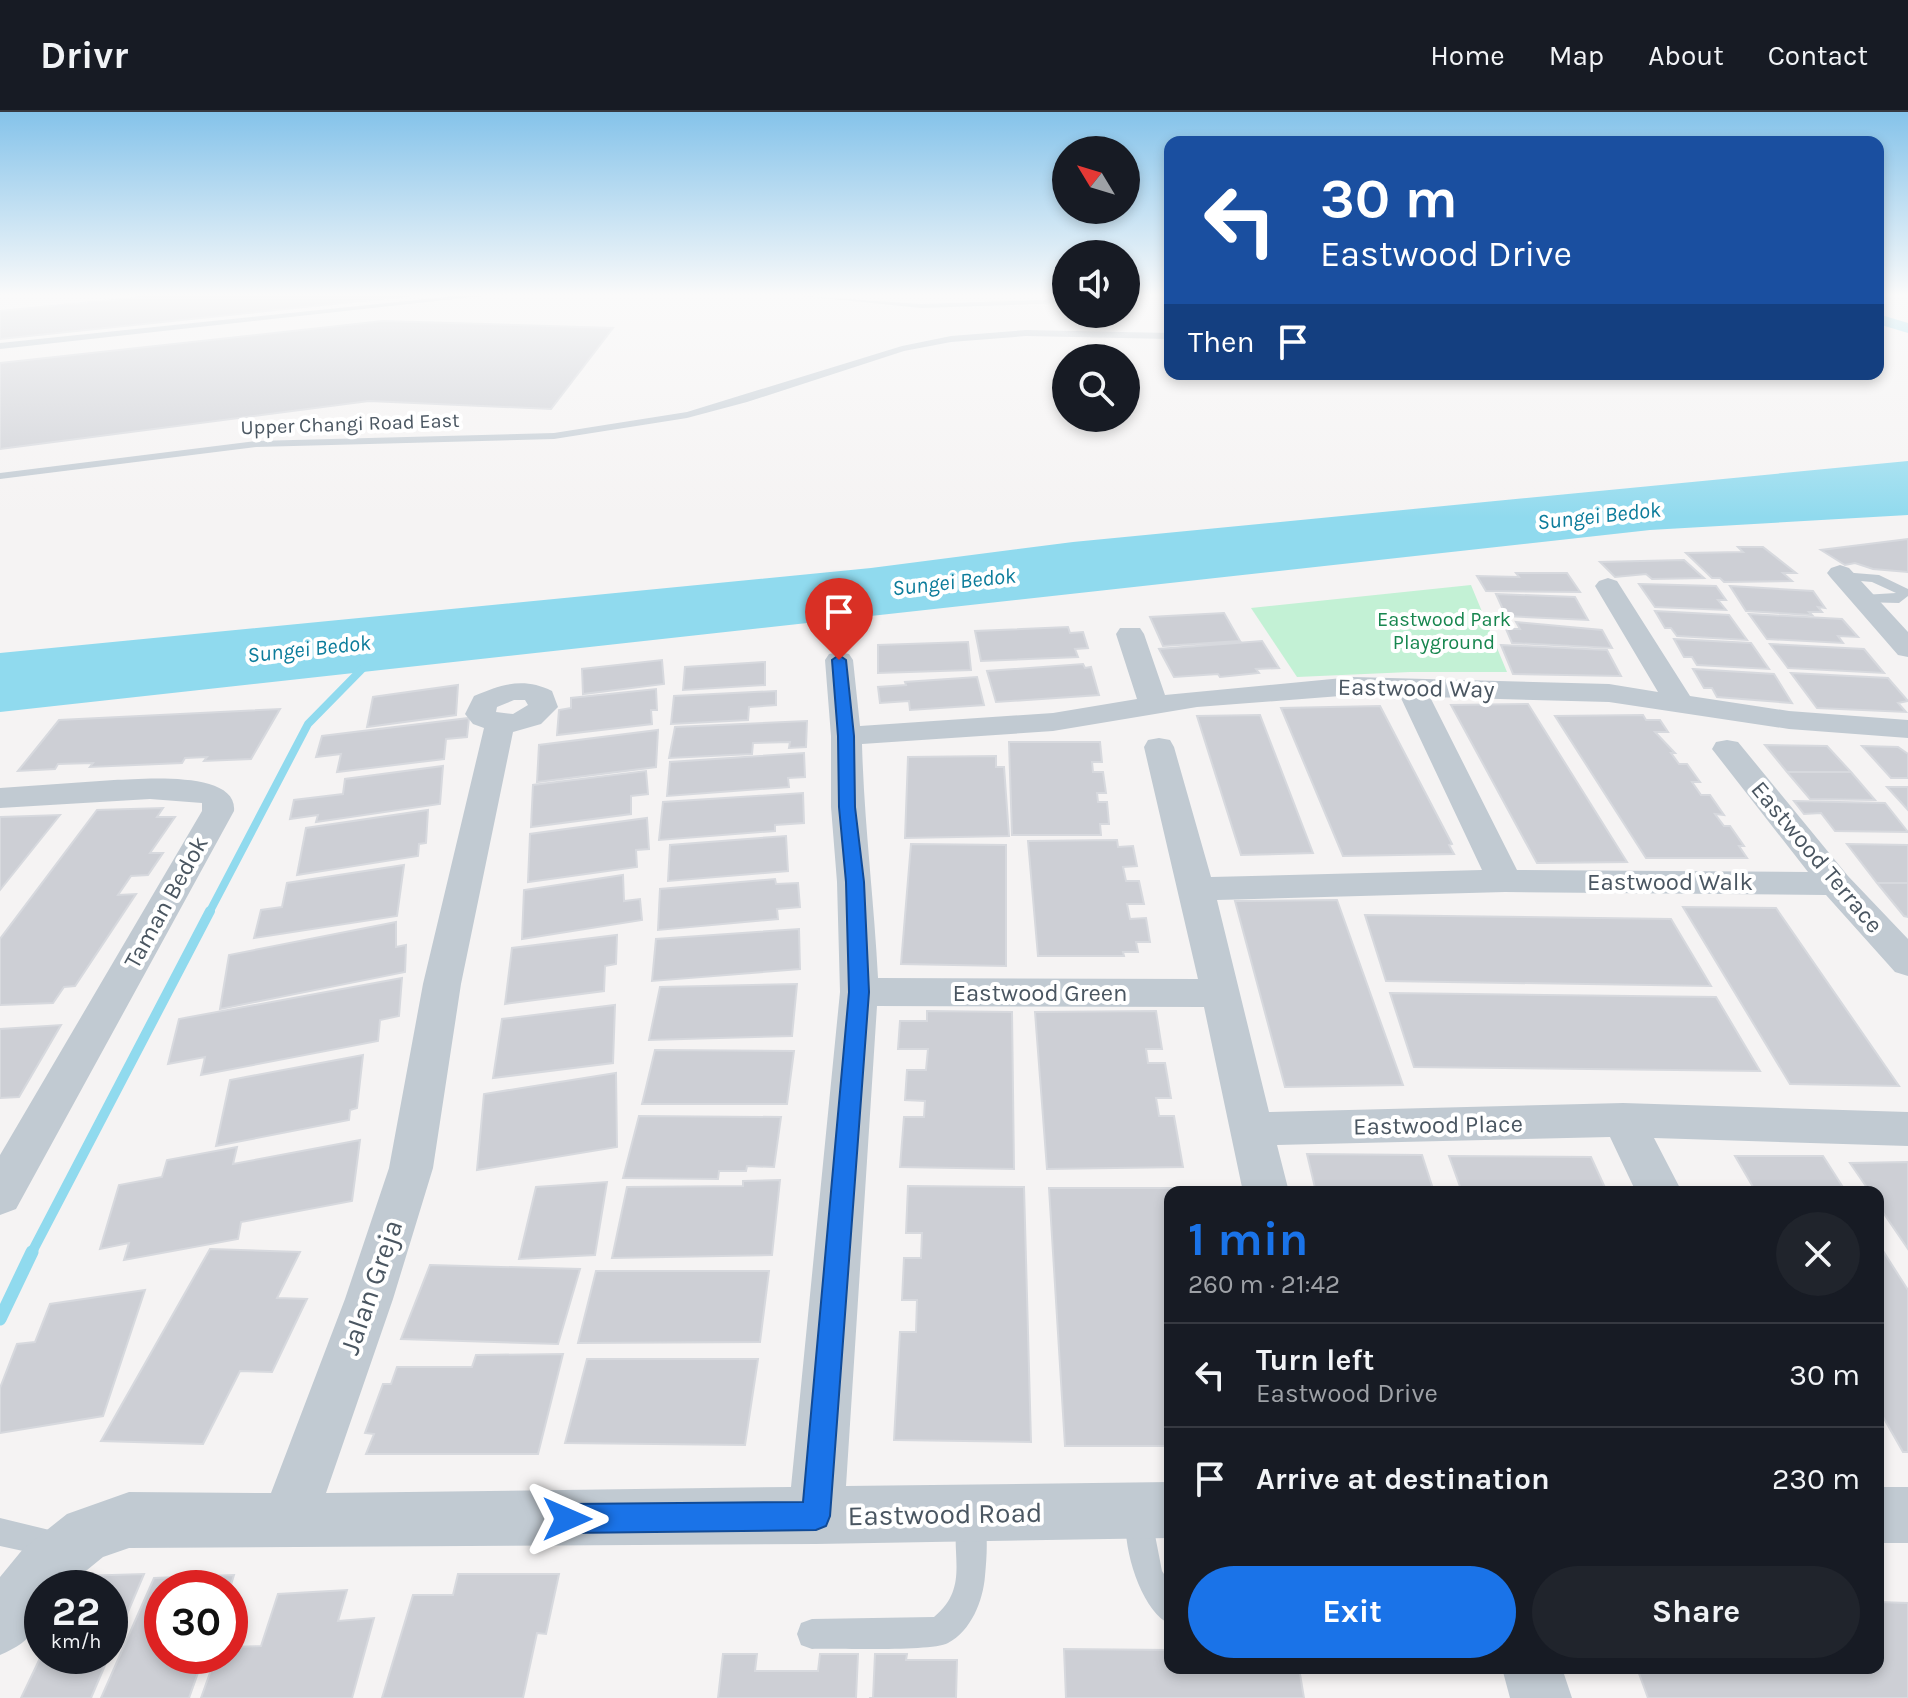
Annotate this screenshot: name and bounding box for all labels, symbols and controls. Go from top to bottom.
text: Drivr [40,33,128,78]
text: Home [1430,39,1505,72]
text: Map [1549,39,1604,72]
text: About [1648,39,1724,72]
text: Contact [1768,39,1868,72]
north arrow [1052,136,1140,224]
map controls [1052,136,1140,432]
text: 30 m [1320,166,1458,231]
icon: left [1188,168,1292,272]
text: Eastwood Drive [1320,233,1572,275]
button: sound [1052,240,1140,328]
icon: arrive [1271,320,1315,364]
text: Then [1188,324,1255,360]
button: search [1052,344,1140,432]
street label: Upper Changi Road East [240,409,460,439]
water label: Sungei Bedok [1536,496,1663,535]
water label: Sungei Bedok [891,562,1018,601]
pin [805,578,873,660]
icon: arrive [817,590,861,634]
park label: Eastwood Park Playground [1377,608,1511,654]
water label: Sungei Bedok [246,629,373,668]
street label: Eastwood Way [1337,673,1495,703]
street label: Eastwood Terrace [1745,775,1889,939]
street label: Taman Bedok [118,831,214,973]
street label: Eastwood Walk [1587,868,1753,896]
street label: Eastwood Green [952,979,1128,1007]
street label: Eastwood Place [1353,1110,1523,1140]
text: 1 min [1188,1211,1308,1267]
button: close [1776,1212,1860,1296]
street label: Jalan Greja [333,1215,409,1359]
text: 260 m · 21:42 [1188,1269,1340,1300]
text: Turn left [1256,1342,1374,1378]
icon: left [1188,1353,1232,1397]
text: 30 m [1789,1357,1860,1393]
text: Eastwood Drive [1256,1378,1438,1409]
icon: arrive [1188,1457,1232,1501]
text: Arrive at destination [1256,1461,1550,1497]
text: 230 m [1772,1461,1860,1497]
position arrow [525,1477,609,1561]
street label: Eastwood Road [847,1496,1043,1532]
button: Exit [1188,1566,1516,1658]
button: Share [1532,1566,1860,1658]
speed limit sign: 30 [144,1570,248,1674]
text: 22 [52,1588,100,1635]
text: km/h [51,1630,101,1653]

